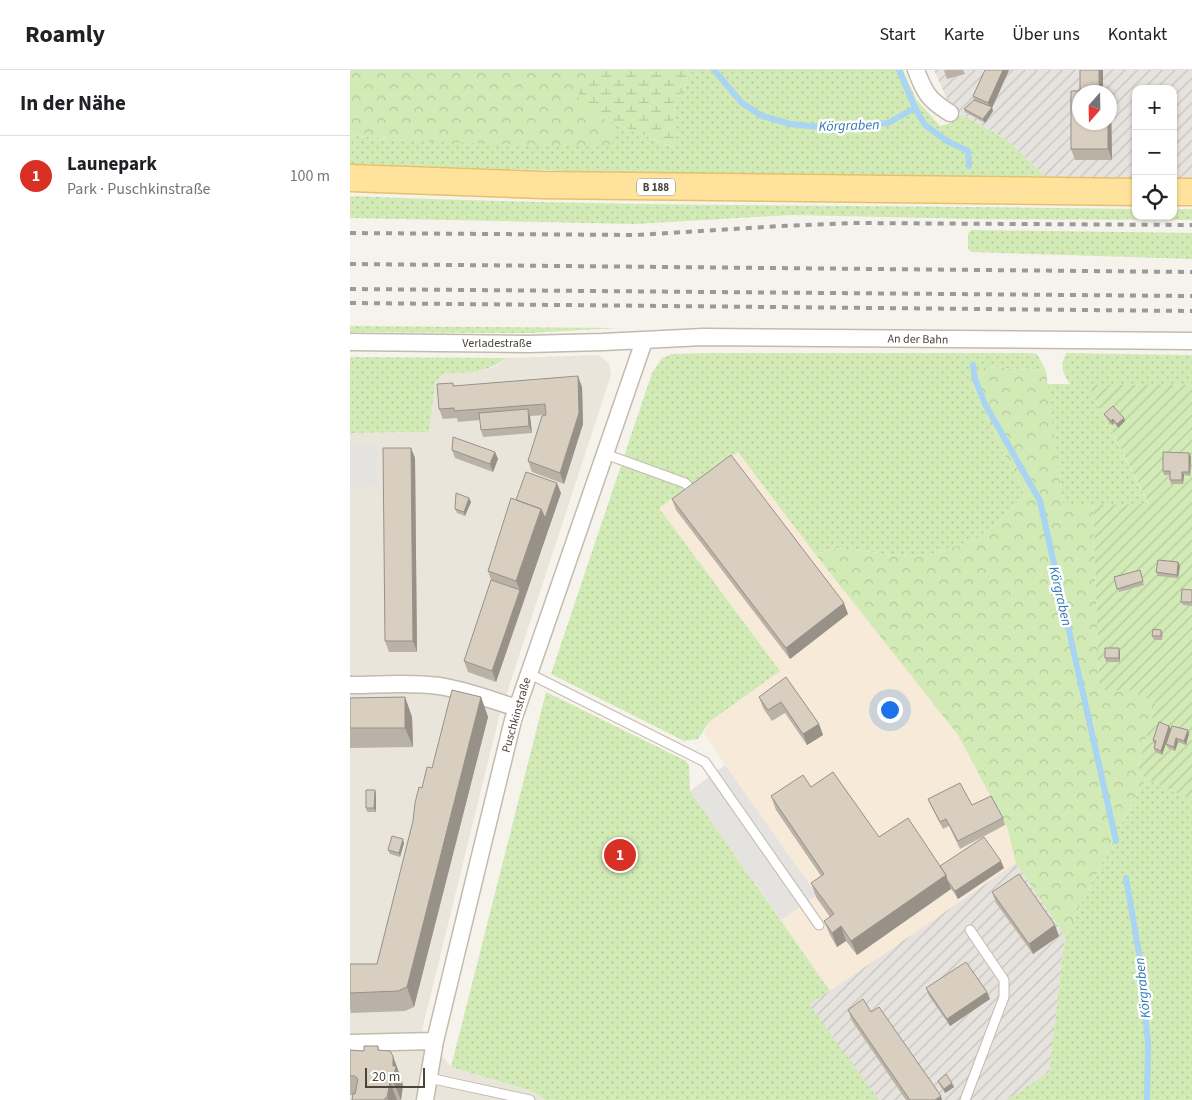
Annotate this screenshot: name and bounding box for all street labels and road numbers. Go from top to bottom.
road number: B 188 [637,178,675,195]
street label: An der Bahn [887,330,949,349]
street label: Verladestraße [462,335,532,352]
street label: Puschkinstraße [498,676,535,755]

